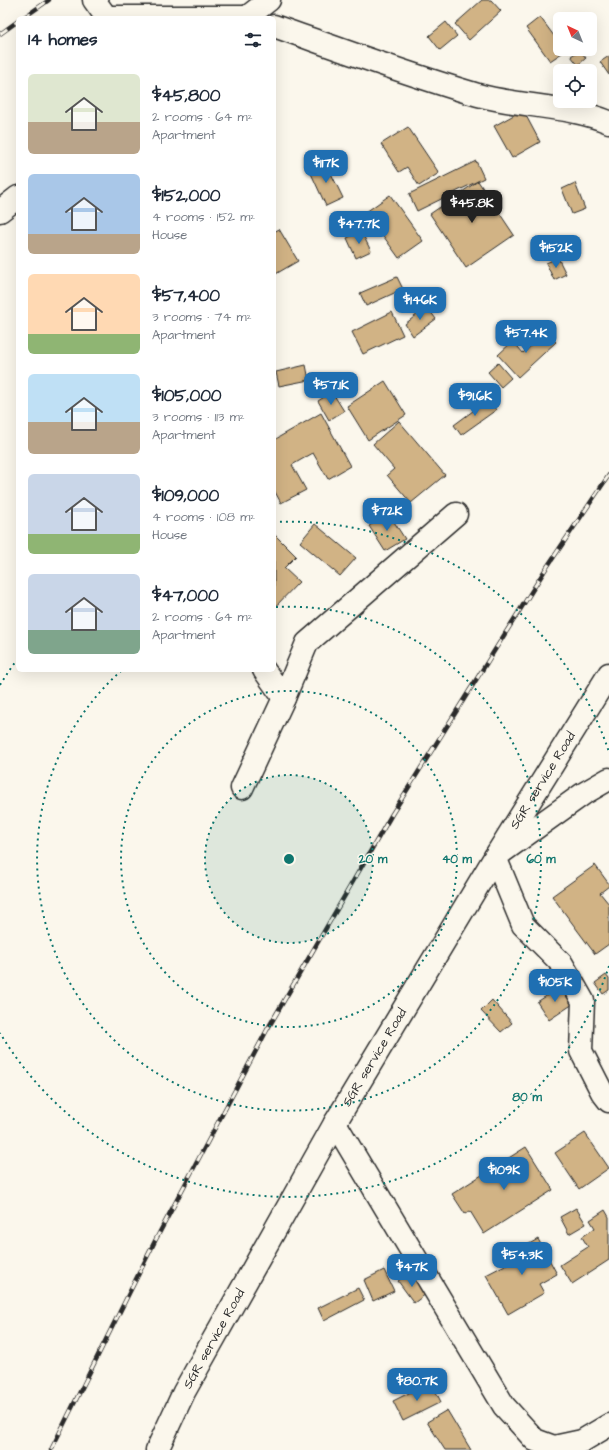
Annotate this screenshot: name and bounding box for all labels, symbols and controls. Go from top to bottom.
north arrow [553,12,597,56]
map controls [553,12,597,108]
text: 14 homes [28,28,98,52]
icon: filters [242,29,264,51]
button: locate [553,64,597,108]
text: $45,800 [152,84,221,108]
icon: home [60,90,108,138]
text: 2 rooms · 64 m² [152,108,253,126]
text: Apartment [152,126,216,144]
pin: $117K [298,150,354,184]
text: $117K [313,154,339,172]
text: $152,000 [152,184,221,208]
icon: home [60,190,108,238]
pin: $45.8K [439,190,505,224]
text: $45.8K [450,194,494,212]
text: 4 rooms · 152 m² [152,208,255,226]
pin: $47.7K [326,211,392,245]
text: $47.7K [338,215,380,233]
text: House [152,226,187,244]
pin: $152K [528,235,584,269]
text: $152K [539,239,573,257]
text: $57,400 [152,284,220,308]
pin: $146K [392,287,448,321]
icon: home [60,290,108,338]
text: $146K [403,291,437,309]
text: 3 rooms · 74 m² [152,308,252,326]
pin: $57.4K [493,320,559,354]
text: $57.4K [505,324,548,342]
text: Apartment [152,326,216,344]
pin: $57.1K [298,372,364,406]
text: $57.1K [313,376,349,394]
pin: $91.6K [442,383,508,417]
text: $105,000 [152,384,222,408]
text: $91.6K [458,387,492,405]
icon: home [60,390,108,438]
text: 3 rooms · 113 m² [152,408,245,426]
text: Apartment [152,426,216,444]
text: $109,000 [152,484,219,508]
icon: home [60,490,108,538]
pin: $72K [363,498,411,532]
text: $72K [372,502,402,520]
text: 4 rooms · 108 m² [152,508,255,526]
text: House [152,526,187,544]
text: $47,000 [152,584,219,608]
icon: home [60,590,108,638]
text: 2 rooms · 64 m² [152,608,253,626]
text: Apartment [152,626,216,644]
street label: SGR service Road [505,728,580,833]
text: 20 m [358,851,388,868]
text: 40 m [442,851,473,868]
text: 60 m [526,851,556,868]
centre of rings [282,852,296,866]
pin: $105K [527,969,583,1003]
text: $105K [538,973,572,991]
street label: SGR service Road [338,1005,411,1110]
text: 80 m [512,1089,542,1106]
pin: $109K [476,1157,532,1191]
text: $109K [488,1161,520,1179]
pin: $54.3K [489,1242,555,1276]
text: $54.3K [501,1246,543,1264]
pin: $47K [388,1254,436,1288]
text: $47K [396,1258,428,1276]
street label: SGR service Road [179,1285,249,1392]
pin: $80.7K [384,1368,450,1402]
text: $80.7K [396,1372,438,1390]

